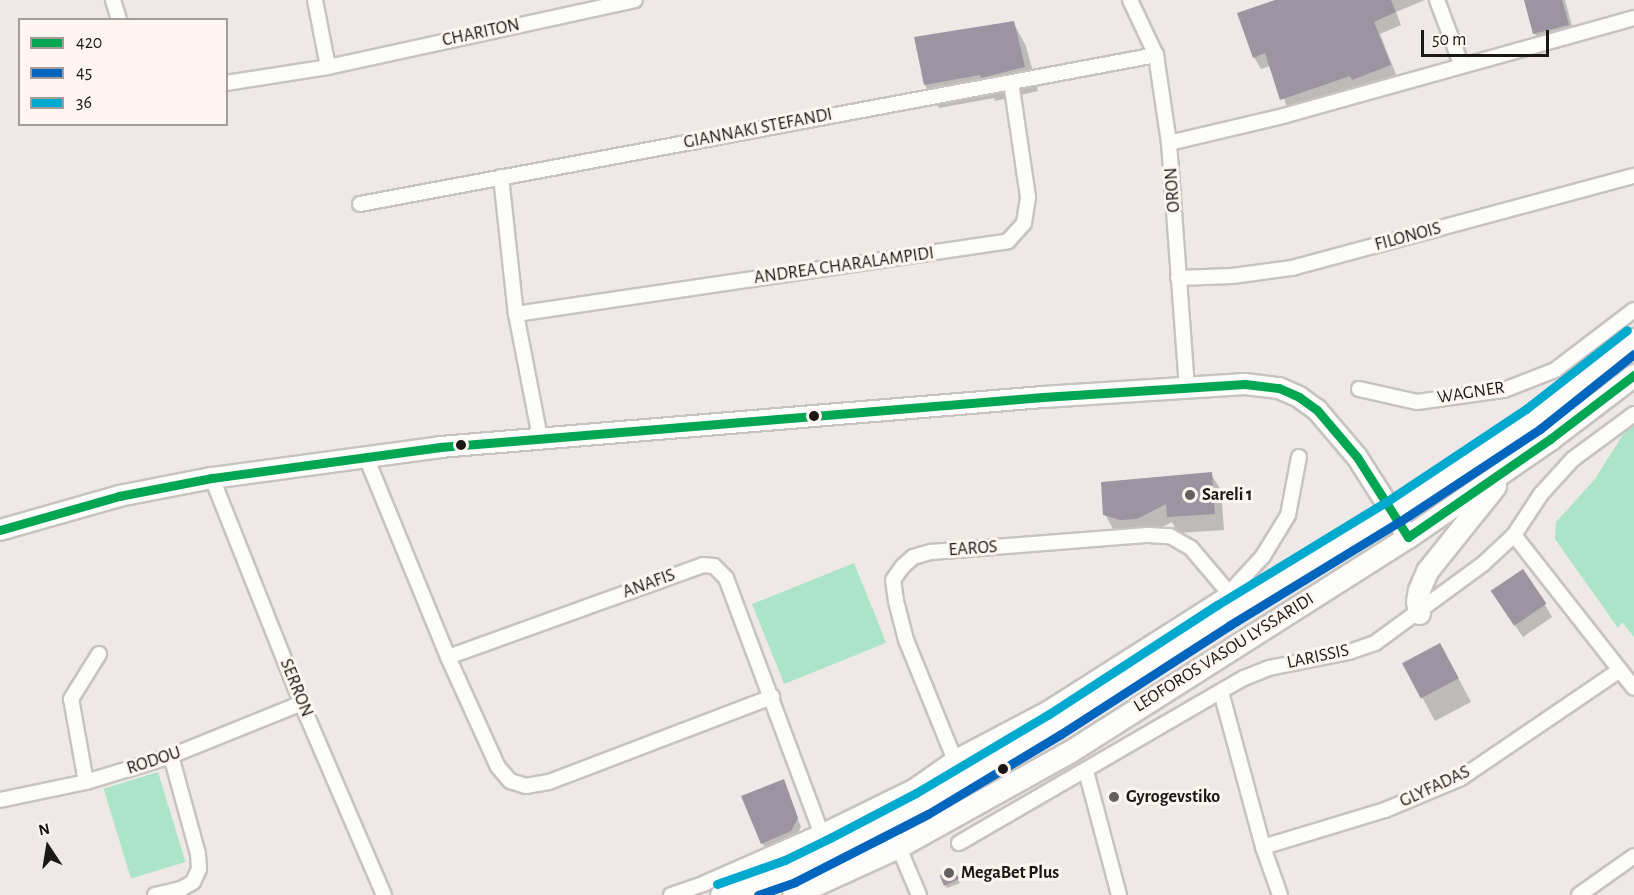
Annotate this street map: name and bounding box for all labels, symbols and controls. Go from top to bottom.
street label: CHARITON [440,14,522,52]
legend [18,18,228,126]
scale bar [1424,18,1552,56]
text: 50 m [1432,31,1466,49]
text: 420 [76,34,102,52]
text: 45 [76,64,92,82]
text: 36 [76,94,92,112]
street label: GIANNAKI STEFANDI [682,104,834,154]
street label: ORON [1161,167,1185,213]
street label: FILONOIS [1373,218,1443,256]
street label: ANDREA CHARALAMPIDI [753,243,935,289]
street label: WAGNER [1436,377,1506,409]
unlabelled marker [808,410,820,422]
unlabelled marker [455,439,467,451]
place label: Sareli 1 [1202,484,1253,506]
marker: Sareli 1 [1183,488,1197,502]
street label: EAROS [948,537,998,561]
street label: ANAFIS [620,565,678,603]
street label: LEOFOROS VASOU LYSSARIDI [1130,589,1318,717]
street label: LARISSIS [1285,640,1351,674]
street label: SERRON [275,656,317,720]
street label: RODOU [124,742,184,780]
street label: GLYFADAS [1396,761,1474,813]
unlabelled marker [997,763,1009,775]
place label: Gyrogevstiko [1126,786,1220,808]
marker: Gyrogevstiko [1107,790,1121,804]
north arrow [18,817,78,877]
text: N [37,820,51,838]
place label: MegaBet Plus [961,862,1059,884]
marker: MegaBet Plus [942,866,956,880]

